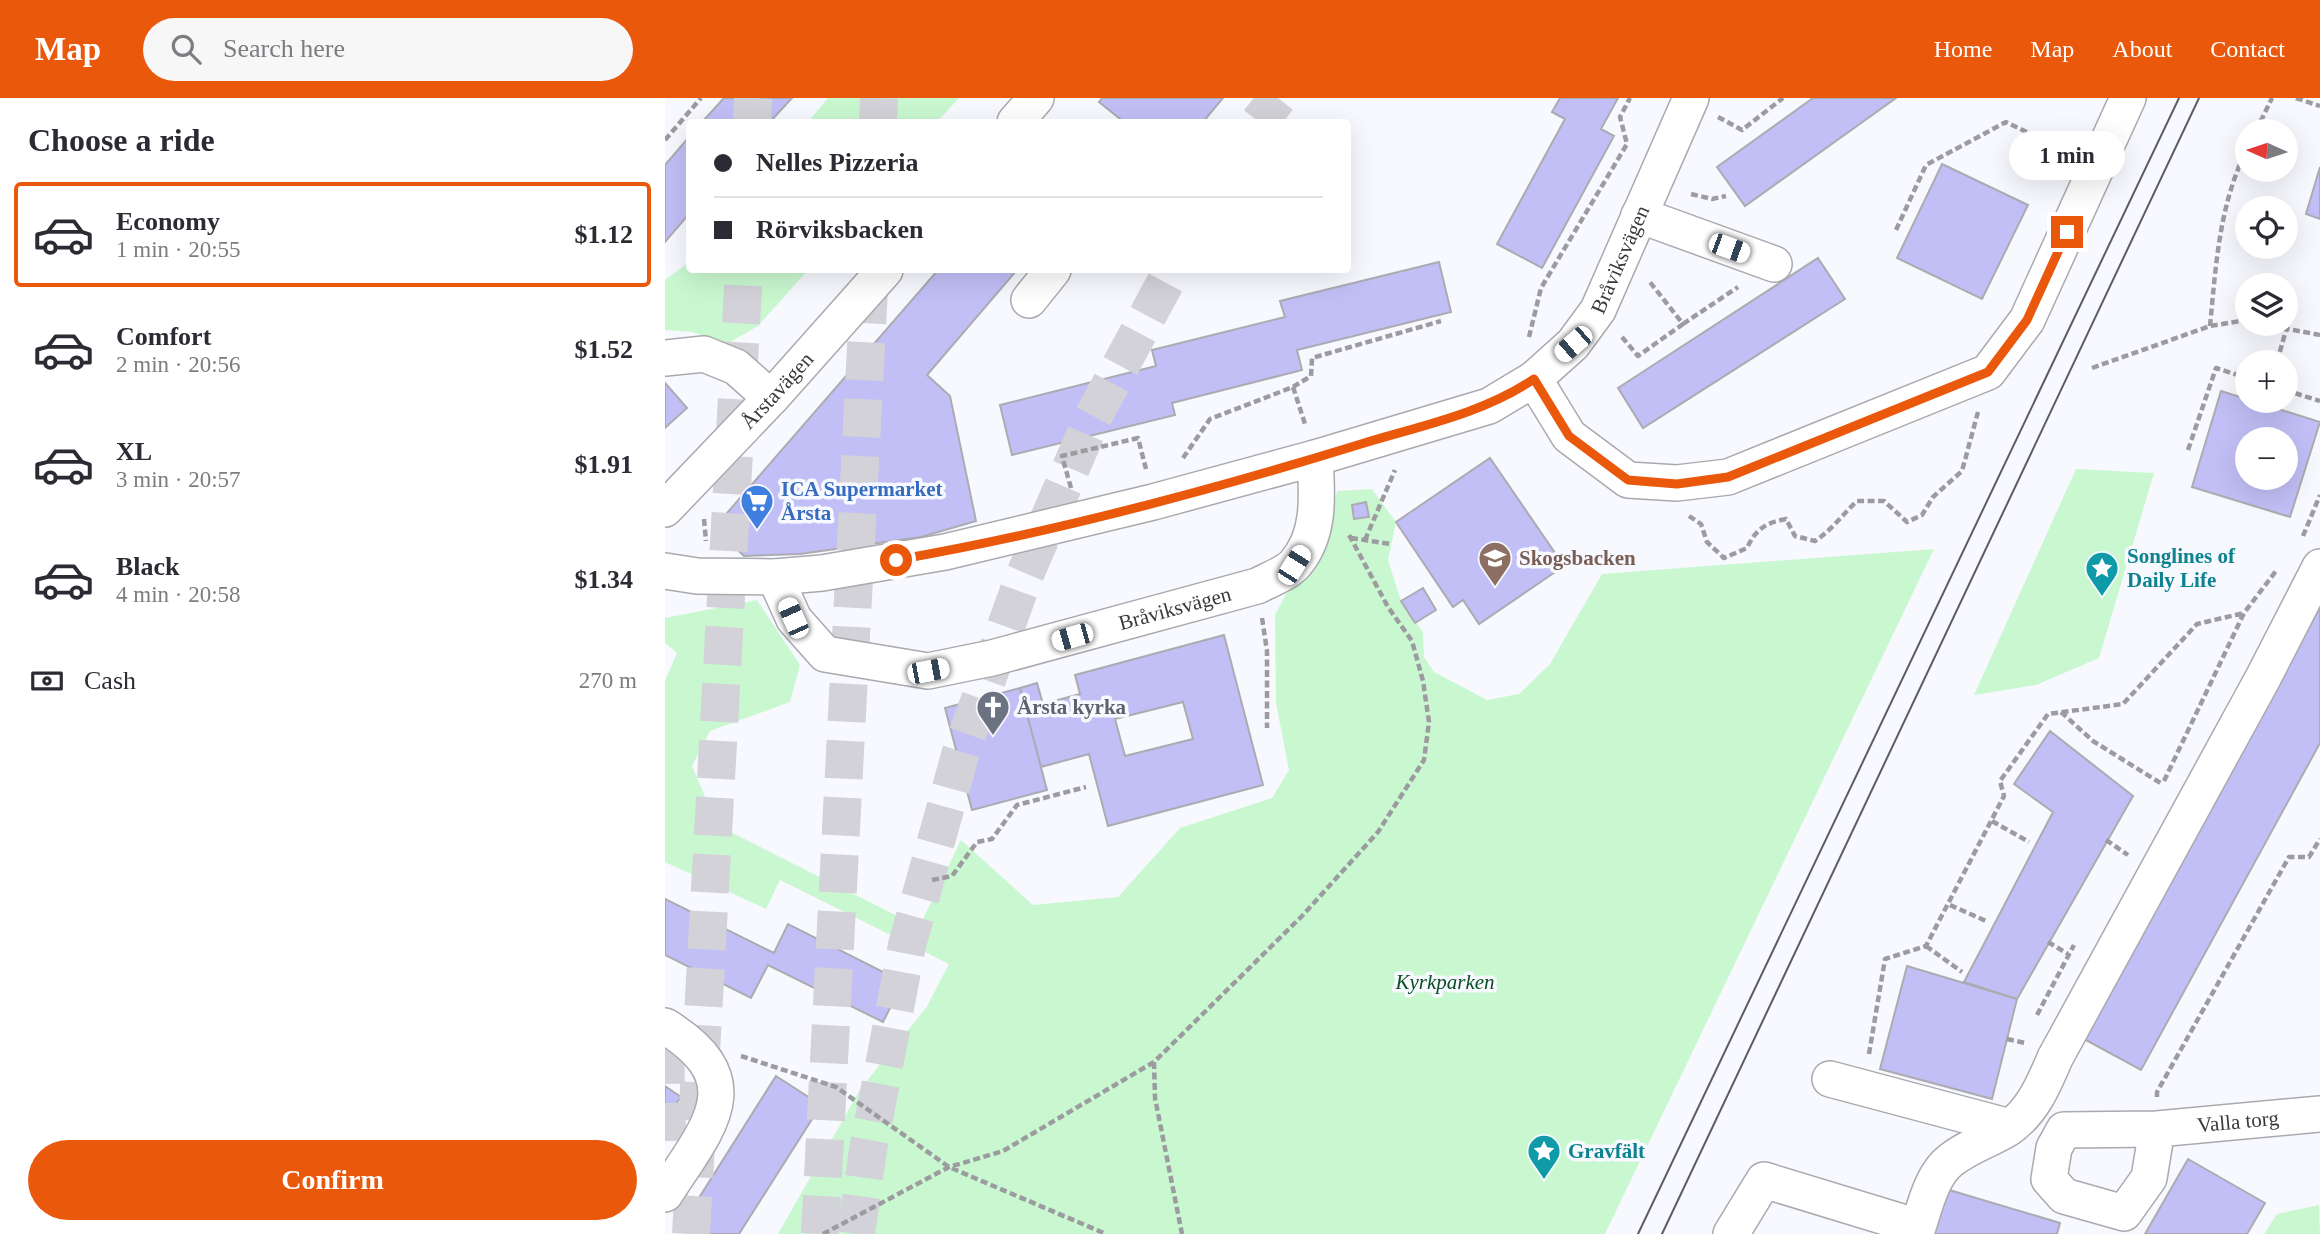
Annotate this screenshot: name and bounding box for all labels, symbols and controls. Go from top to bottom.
search box [143,18,633,81]
icon: search [167,30,205,68]
text: Map [35,31,101,67]
text: Search here [223,34,345,63]
text: Home [1934,36,1992,62]
text: Map [2030,36,2074,62]
text: About [2112,36,2172,62]
text: Contact [2210,36,2285,62]
north arrow [2235,119,2298,182]
map controls [2235,119,2298,490]
text: Choose a ride [28,122,215,158]
callout: 1 min [2009,130,2125,180]
text: 1 min [2039,143,2095,168]
text: Nelles Pizzeria [756,148,918,177]
button: locate [2235,196,2298,259]
street label: Bråviksvägen [1586,201,1655,317]
icon: car [32,203,95,266]
text: Economy [116,207,220,236]
text: Rörviksbacken [756,215,924,244]
route end [2051,216,2083,248]
text: $1.12 [575,220,633,249]
car [1706,231,1753,265]
text: 1 min · 20:55 [116,237,241,262]
button: layers [2235,273,2298,336]
icon: car [32,318,95,381]
text: Comfort [116,322,211,351]
car [1551,322,1596,366]
text: $1.52 [575,335,633,364]
street label: Årstavägen [736,347,818,434]
button: + [2235,350,2298,413]
text: 2 min · 20:56 [116,352,241,377]
button: − [2235,427,2298,490]
icon: car [32,433,95,496]
text: XL [116,437,152,466]
text: $1.91 [575,450,633,479]
text: 3 min · 20:57 [116,467,241,492]
place label: ICA Supermarket Årsta [781,477,943,525]
supermarket icon: ICA Supermarket Årsta [738,482,776,531]
school or university icon: Skogsbacken [1476,539,1514,588]
car [1274,542,1315,588]
route start [880,544,912,576]
place label: Songlines of Daily Life [2127,544,2236,592]
place label: Skogsbacken [1519,546,1636,570]
icon: car [32,548,95,611]
place icon: Songlines of Daily Life [2083,549,2121,598]
text: Black [116,552,180,581]
text: $1.34 [575,565,633,594]
street label: Bråviksvägen [1116,581,1234,635]
text: 4 min · 20:58 [116,582,241,607]
car [775,595,812,641]
car [1049,621,1096,653]
car [906,657,951,685]
icon: cash [28,662,66,700]
text: Cash [84,666,136,695]
text: 270 m [579,668,637,693]
church icon: Årsta kyrka [974,688,1012,737]
place label: Årsta kyrka [1017,695,1127,719]
park label: Kyrkparken [1394,970,1495,994]
street label: Valla torg [2196,1106,2280,1137]
place icon: Gravfält [1525,1132,1563,1181]
place label: Gravfält [1568,1139,1645,1163]
button: Confirm [28,1140,637,1220]

